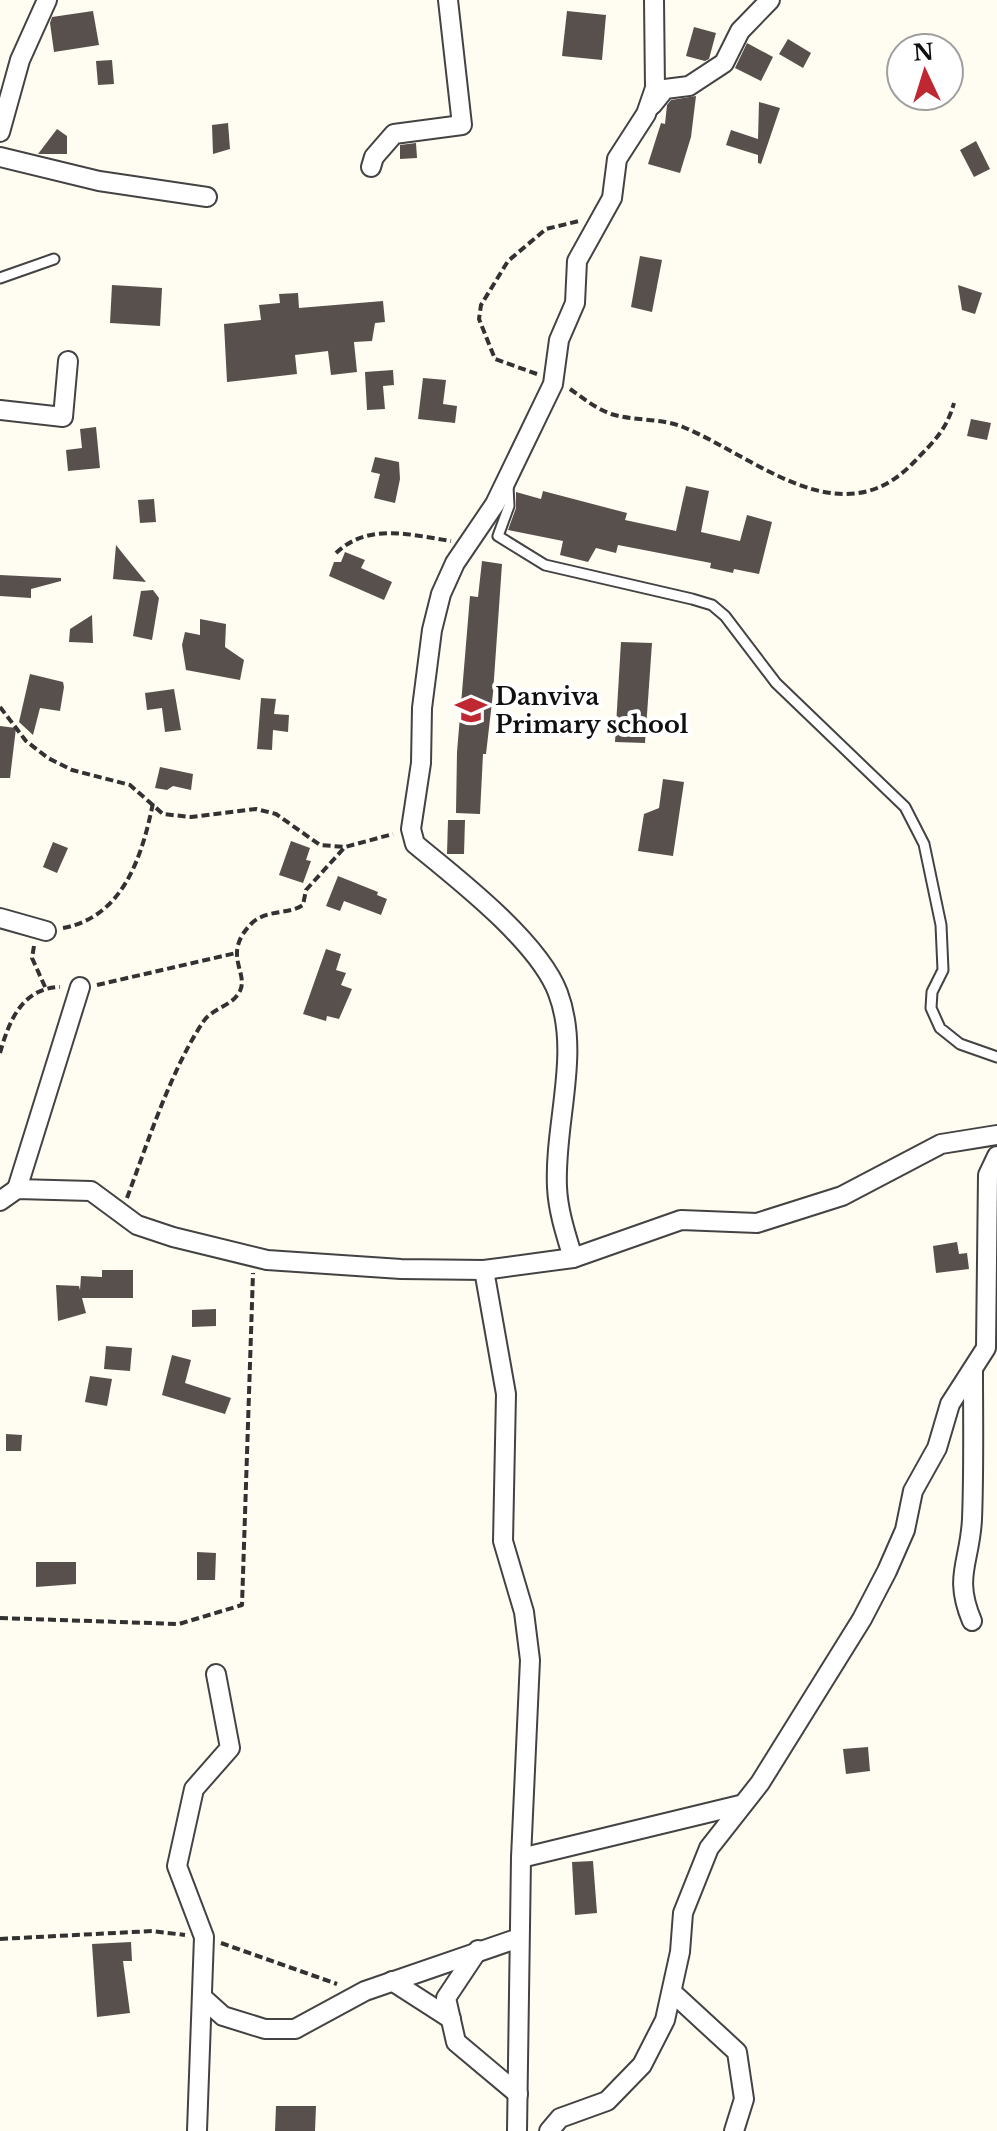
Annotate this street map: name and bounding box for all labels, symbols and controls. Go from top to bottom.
north arrow [885,32,965,112]
text: N [912,38,935,67]
place label: Danviva Primary school [495,682,689,739]
school or university icon: Danviva Primary school [454,693,488,727]

